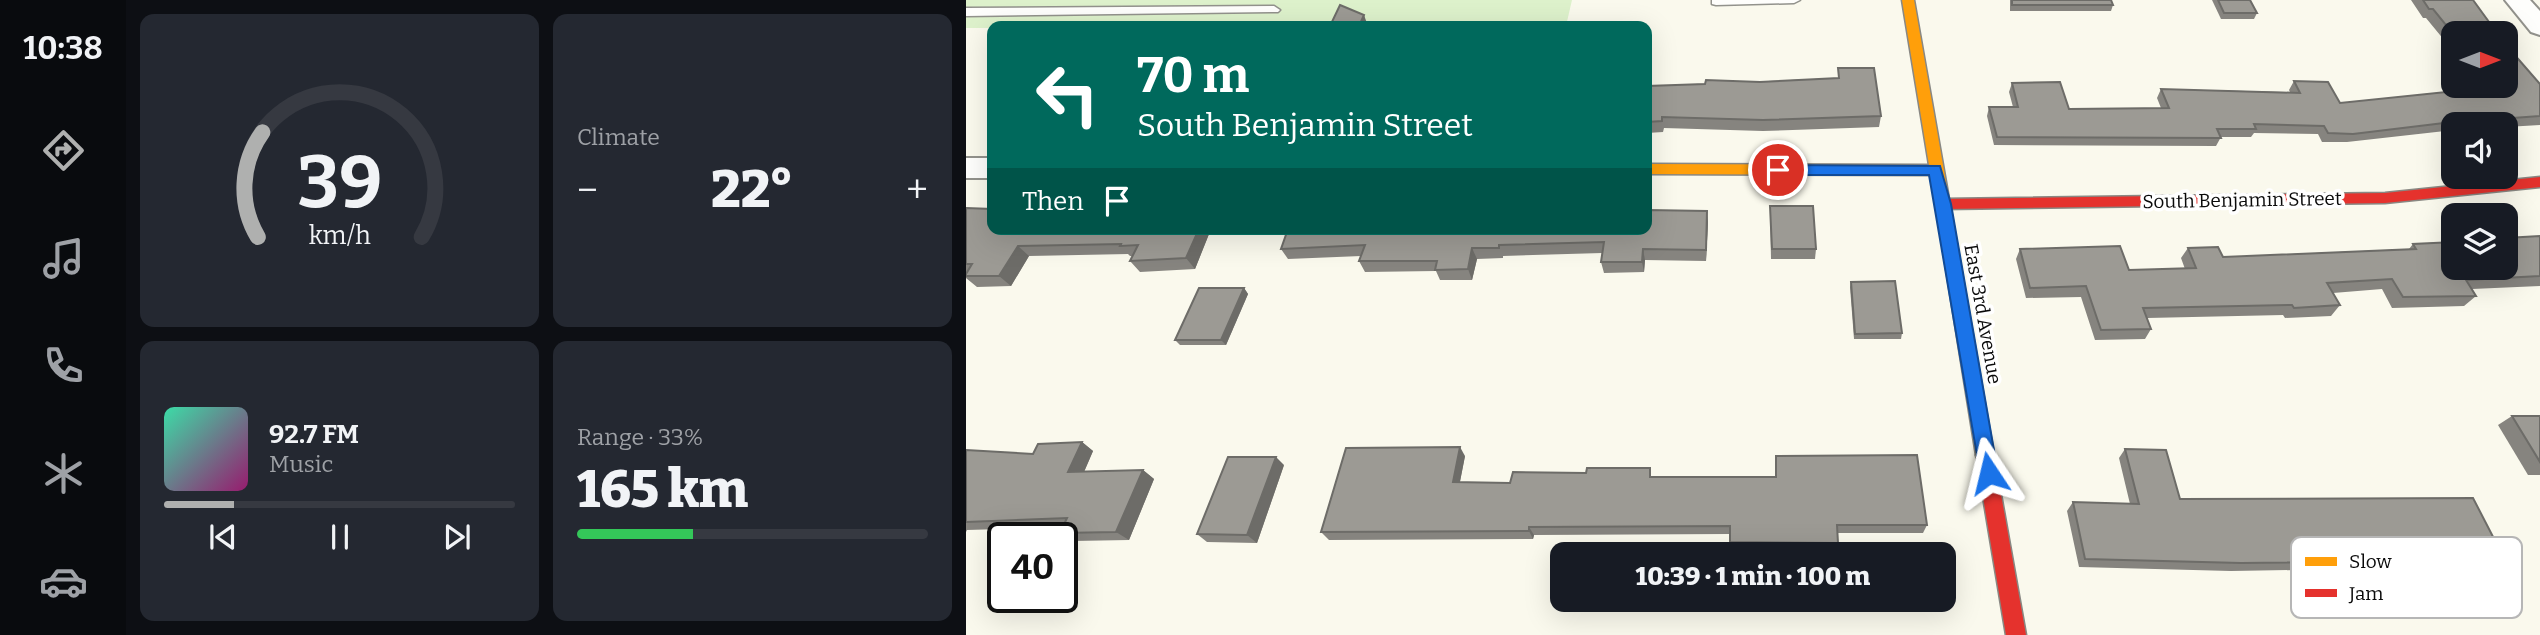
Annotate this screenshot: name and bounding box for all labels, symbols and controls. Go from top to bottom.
north arrow [2441,21,2518,98]
map controls [2441,21,2518,280]
text: 10:38 [23,29,103,67]
text: 70 m [1137,46,1249,105]
icon: left [1022,49,1113,140]
text: South Benjamin Street [1137,106,1473,144]
button: sound [2441,112,2518,189]
text: Climate [577,123,660,151]
icon: directions [39,126,88,175]
text: 39 [297,139,382,226]
pin [1748,140,1808,200]
icon: arrive [1759,151,1797,189]
text: 22° [711,158,793,221]
text: − [577,167,598,213]
text: + [906,167,928,213]
icon: arrive [1098,182,1136,220]
text: Then [1022,186,1084,217]
street label: South Benjamin Street [2142,187,2342,213]
button: layers [2441,203,2518,280]
text: km/h [309,220,371,250]
icon: music [39,234,88,283]
street label: East 3rd Avenue [1959,242,2007,386]
icon: phone [39,341,88,390]
text: 92.7 FM [269,419,359,450]
text: Range · 33% [577,423,703,451]
position arrow [1952,436,2026,510]
icon: climate [39,449,88,498]
text: Music [269,450,333,478]
text: 165 km [577,458,748,521]
icon: previous [204,518,242,556]
icon: pause [321,518,359,556]
icon: next [438,518,476,556]
speed limit sign: 40 [987,522,1078,613]
legend [2291,537,2522,618]
text: Slow [2349,550,2392,573]
icon: car [39,557,88,606]
text: 10:39 · 1 min · 100 m [1636,561,1870,592]
text: Jam [2348,582,2383,605]

